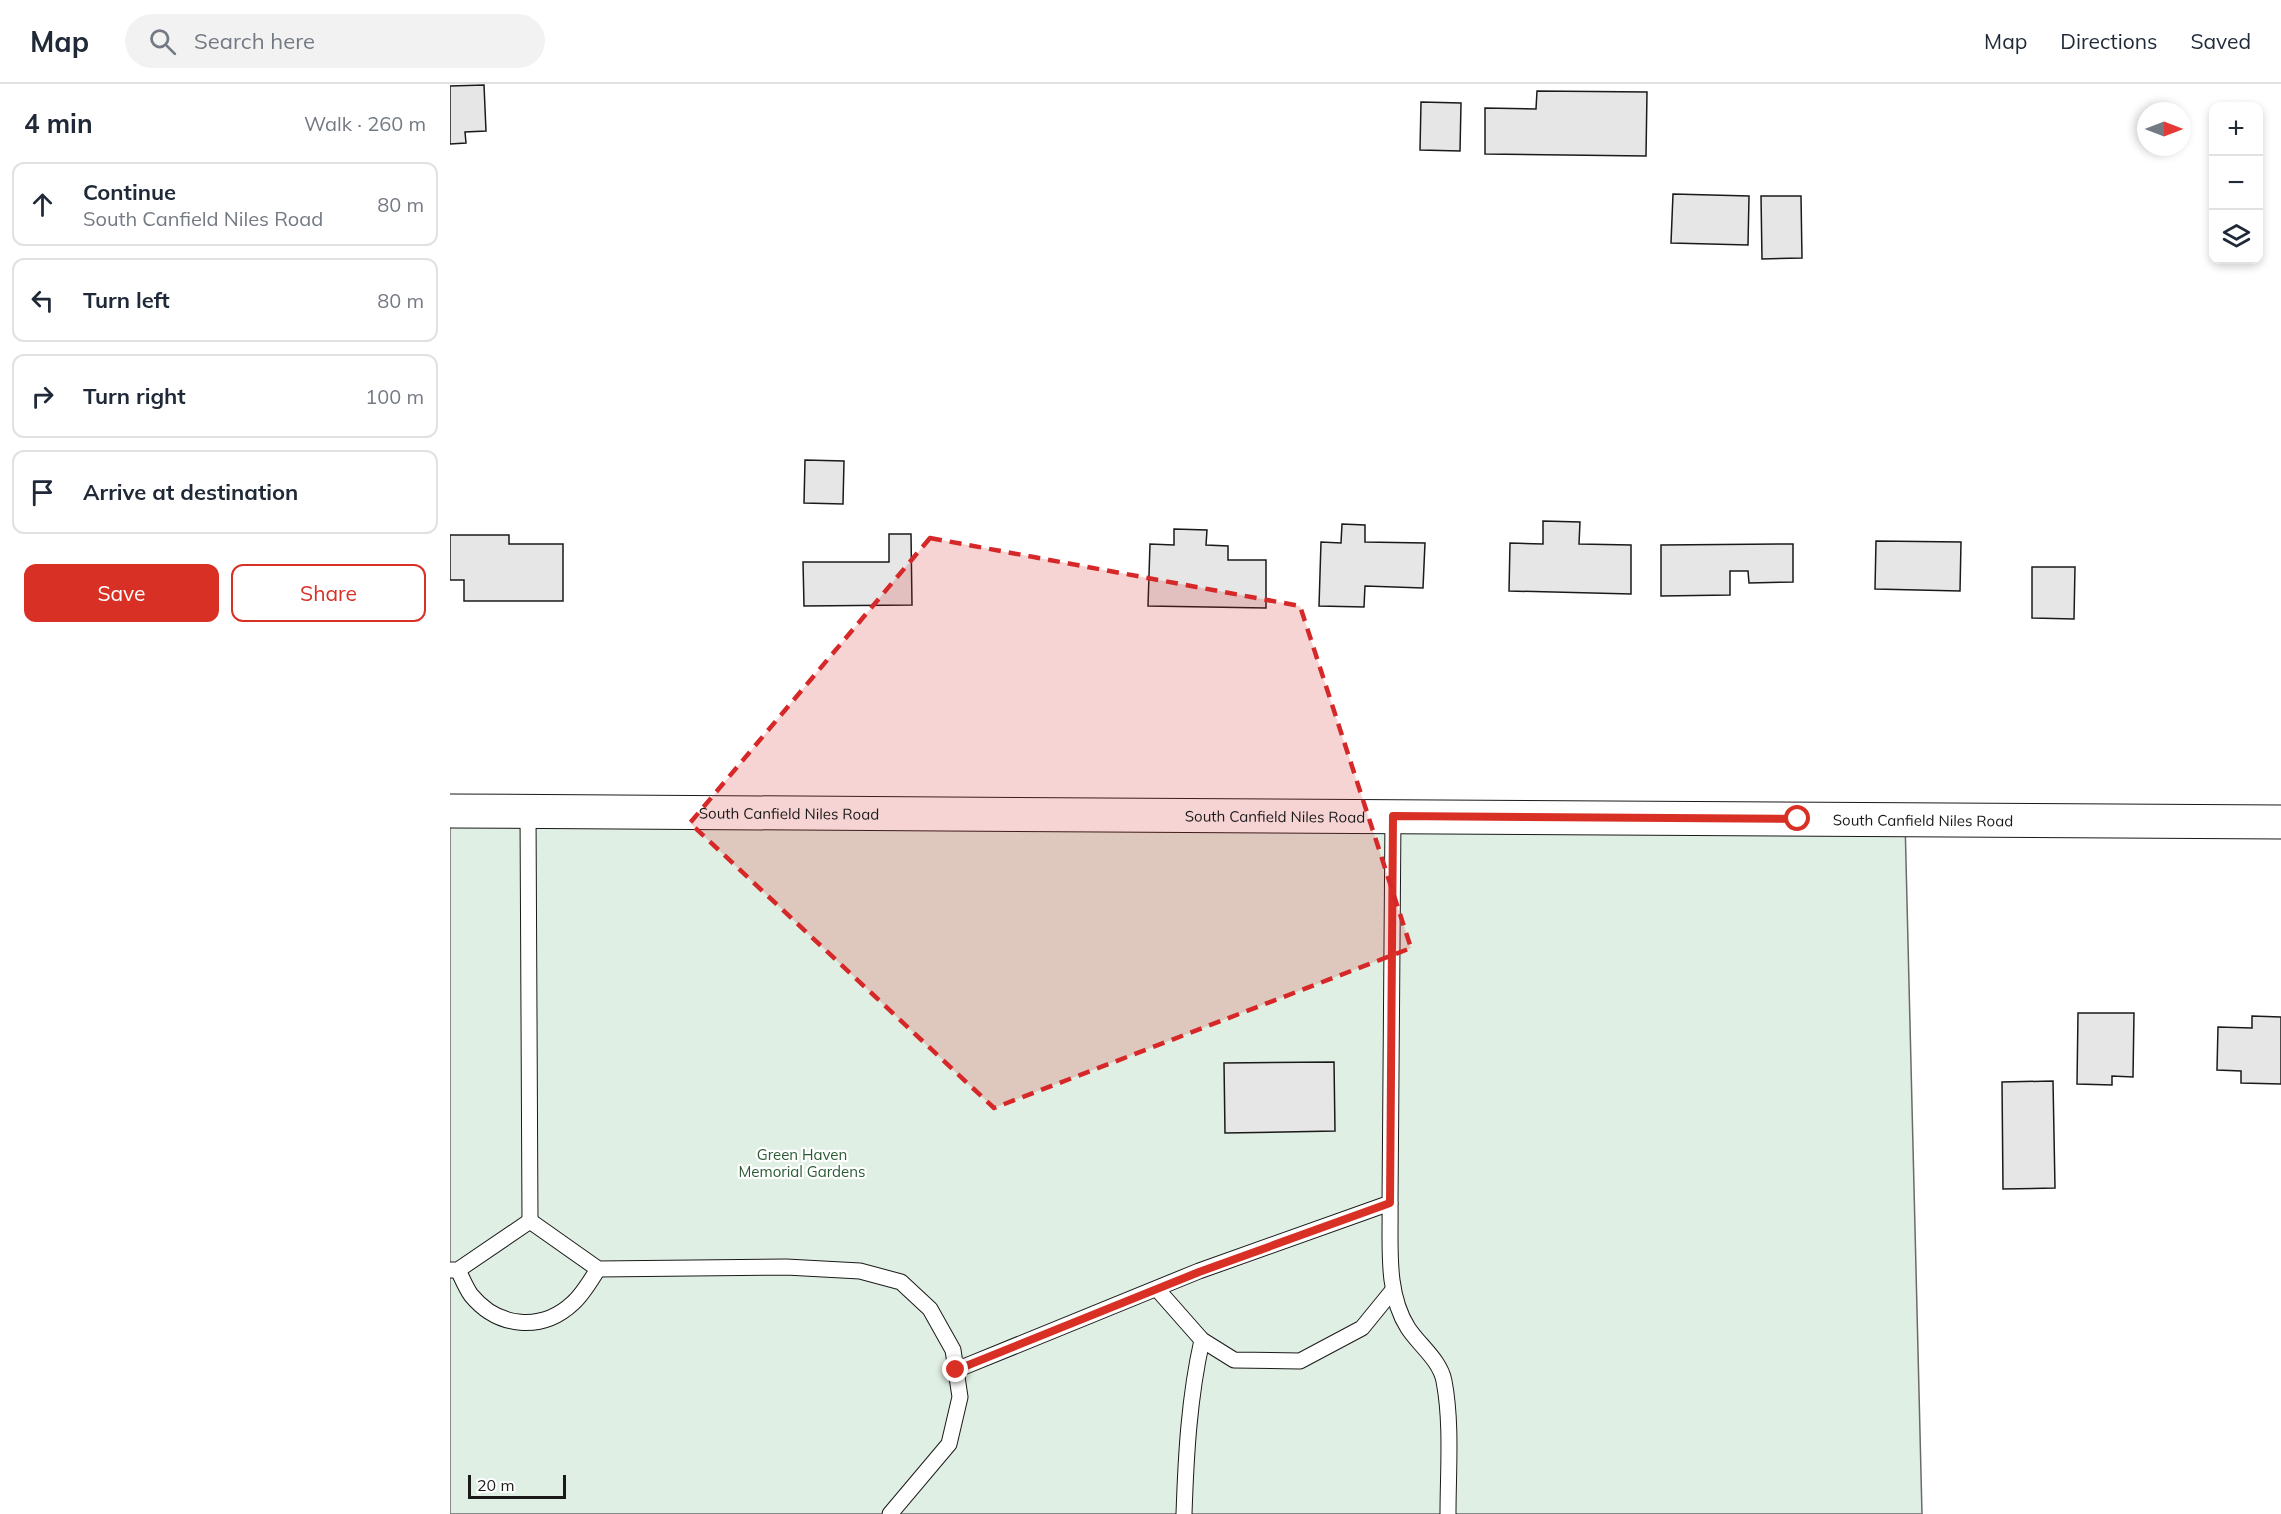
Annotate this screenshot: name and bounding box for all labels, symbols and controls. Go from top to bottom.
search box [125,14,545,68]
text: Map [30,24,89,59]
icon: search [146,25,179,58]
text: Search here [194,27,315,55]
text: Map [1984,28,2027,54]
text: Directions [2060,28,2157,54]
text: Saved [2190,28,2251,54]
north arrow [2137,102,2191,156]
map controls [2209,102,2263,264]
button: + [2209,102,2263,156]
text: 4 min [24,107,93,140]
text: Walk · 260 m [304,111,426,136]
button: − [2209,156,2263,210]
text: Continue [83,178,176,206]
icon: ahead [26,188,59,221]
text: 80 m [377,192,424,217]
text: South Canfield Niles Road [83,206,323,231]
button: layers [2209,210,2263,264]
icon: left [26,284,59,317]
text: Turn left [83,286,170,314]
text: 80 m [377,288,424,313]
icon: right [26,380,59,413]
text: Turn right [83,382,186,410]
text: 100 m [365,384,424,409]
icon: arrive [26,476,59,509]
text: Arrive at destination [83,478,298,506]
button: Save [24,564,219,622]
button: Share [231,564,426,622]
street label: South Canfield Niles Road [699,803,879,823]
route start [1784,805,1810,831]
street label: South Canfield Niles Road [1185,806,1365,826]
street label: South Canfield Niles Road [1833,810,2013,830]
park label: Green Haven Memorial Gardens [739,1145,865,1181]
route end [942,1356,968,1382]
scale bar [468,1472,566,1500]
text: 20 m [477,1475,514,1495]

